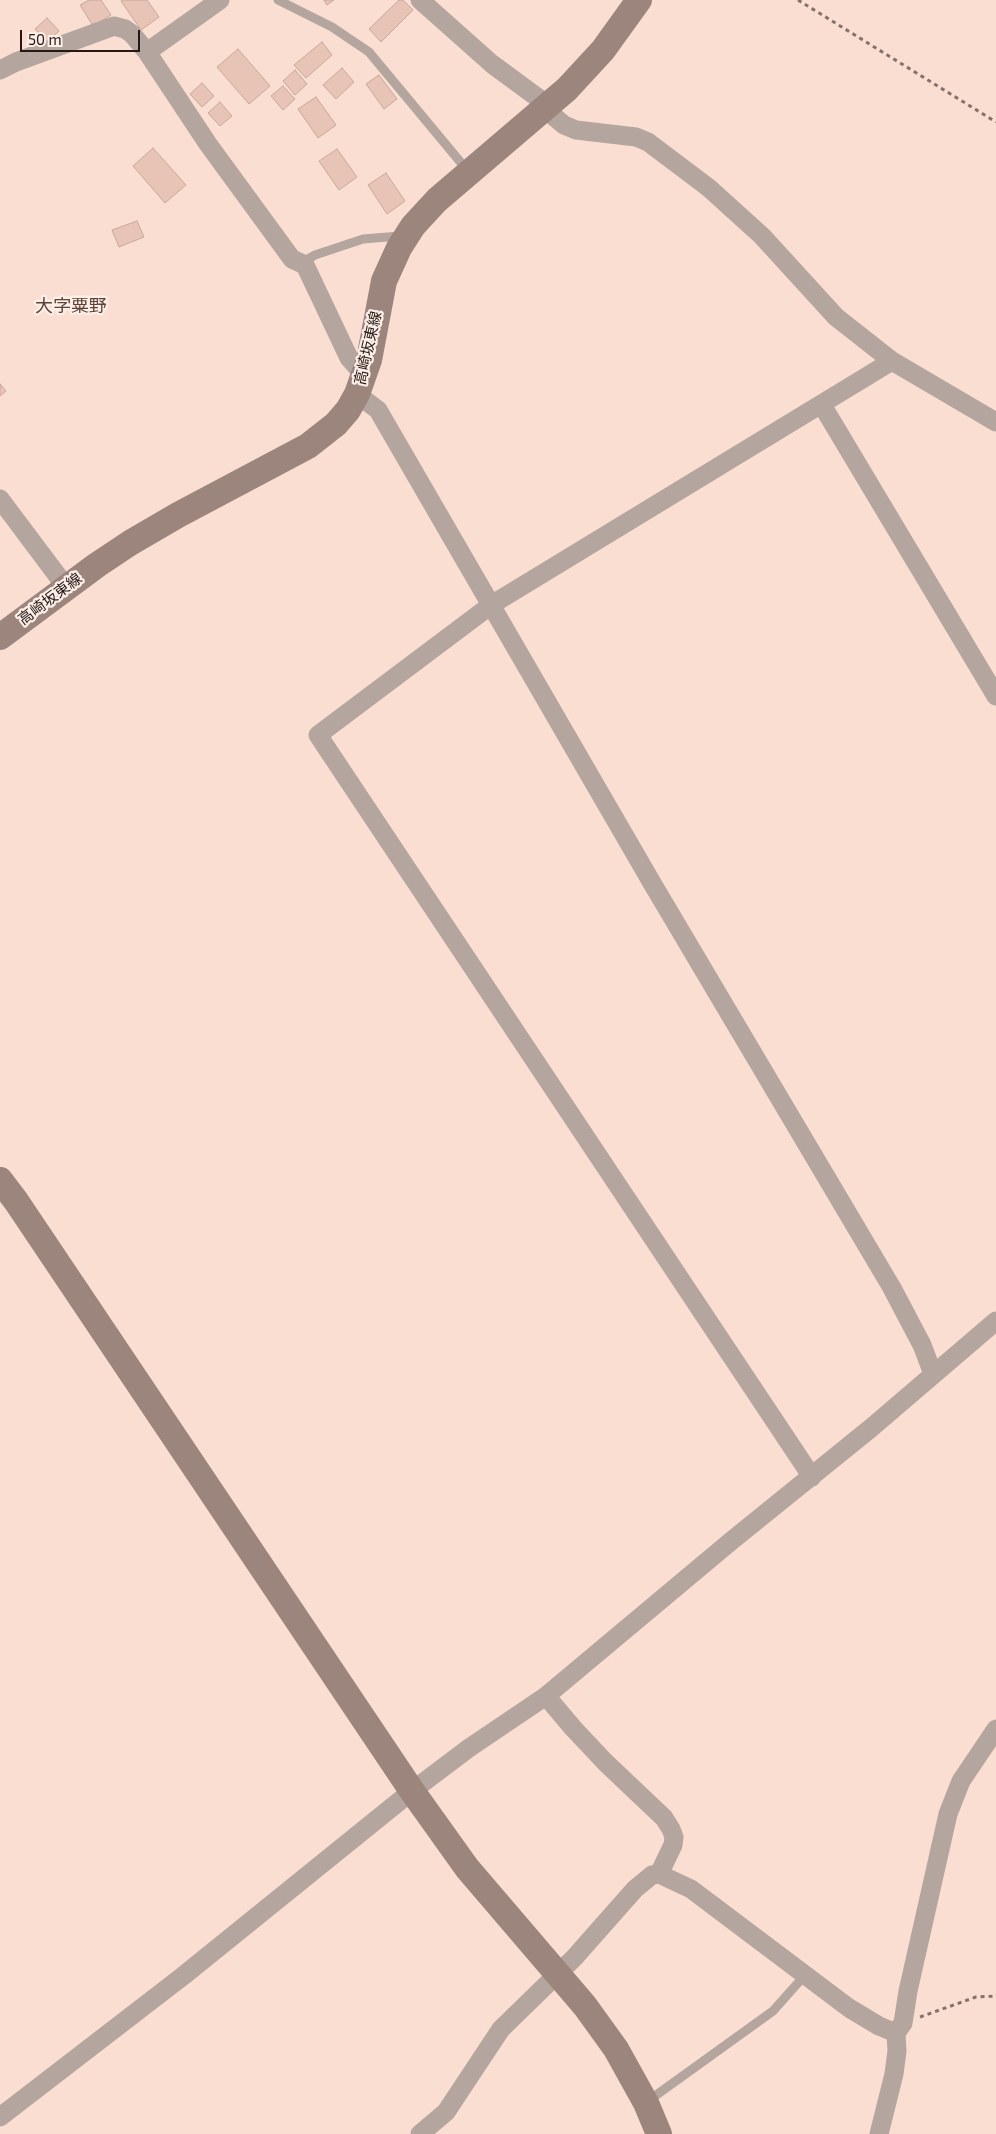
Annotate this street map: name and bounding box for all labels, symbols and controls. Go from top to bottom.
scale bar [22,20,142,52]
text: 50 m [28,30,62,48]
district label: 大字粟野 [35,295,107,317]
street label: 高崎坂東線 [351,309,385,387]
street label: 高崎坂東線 [15,569,85,629]

